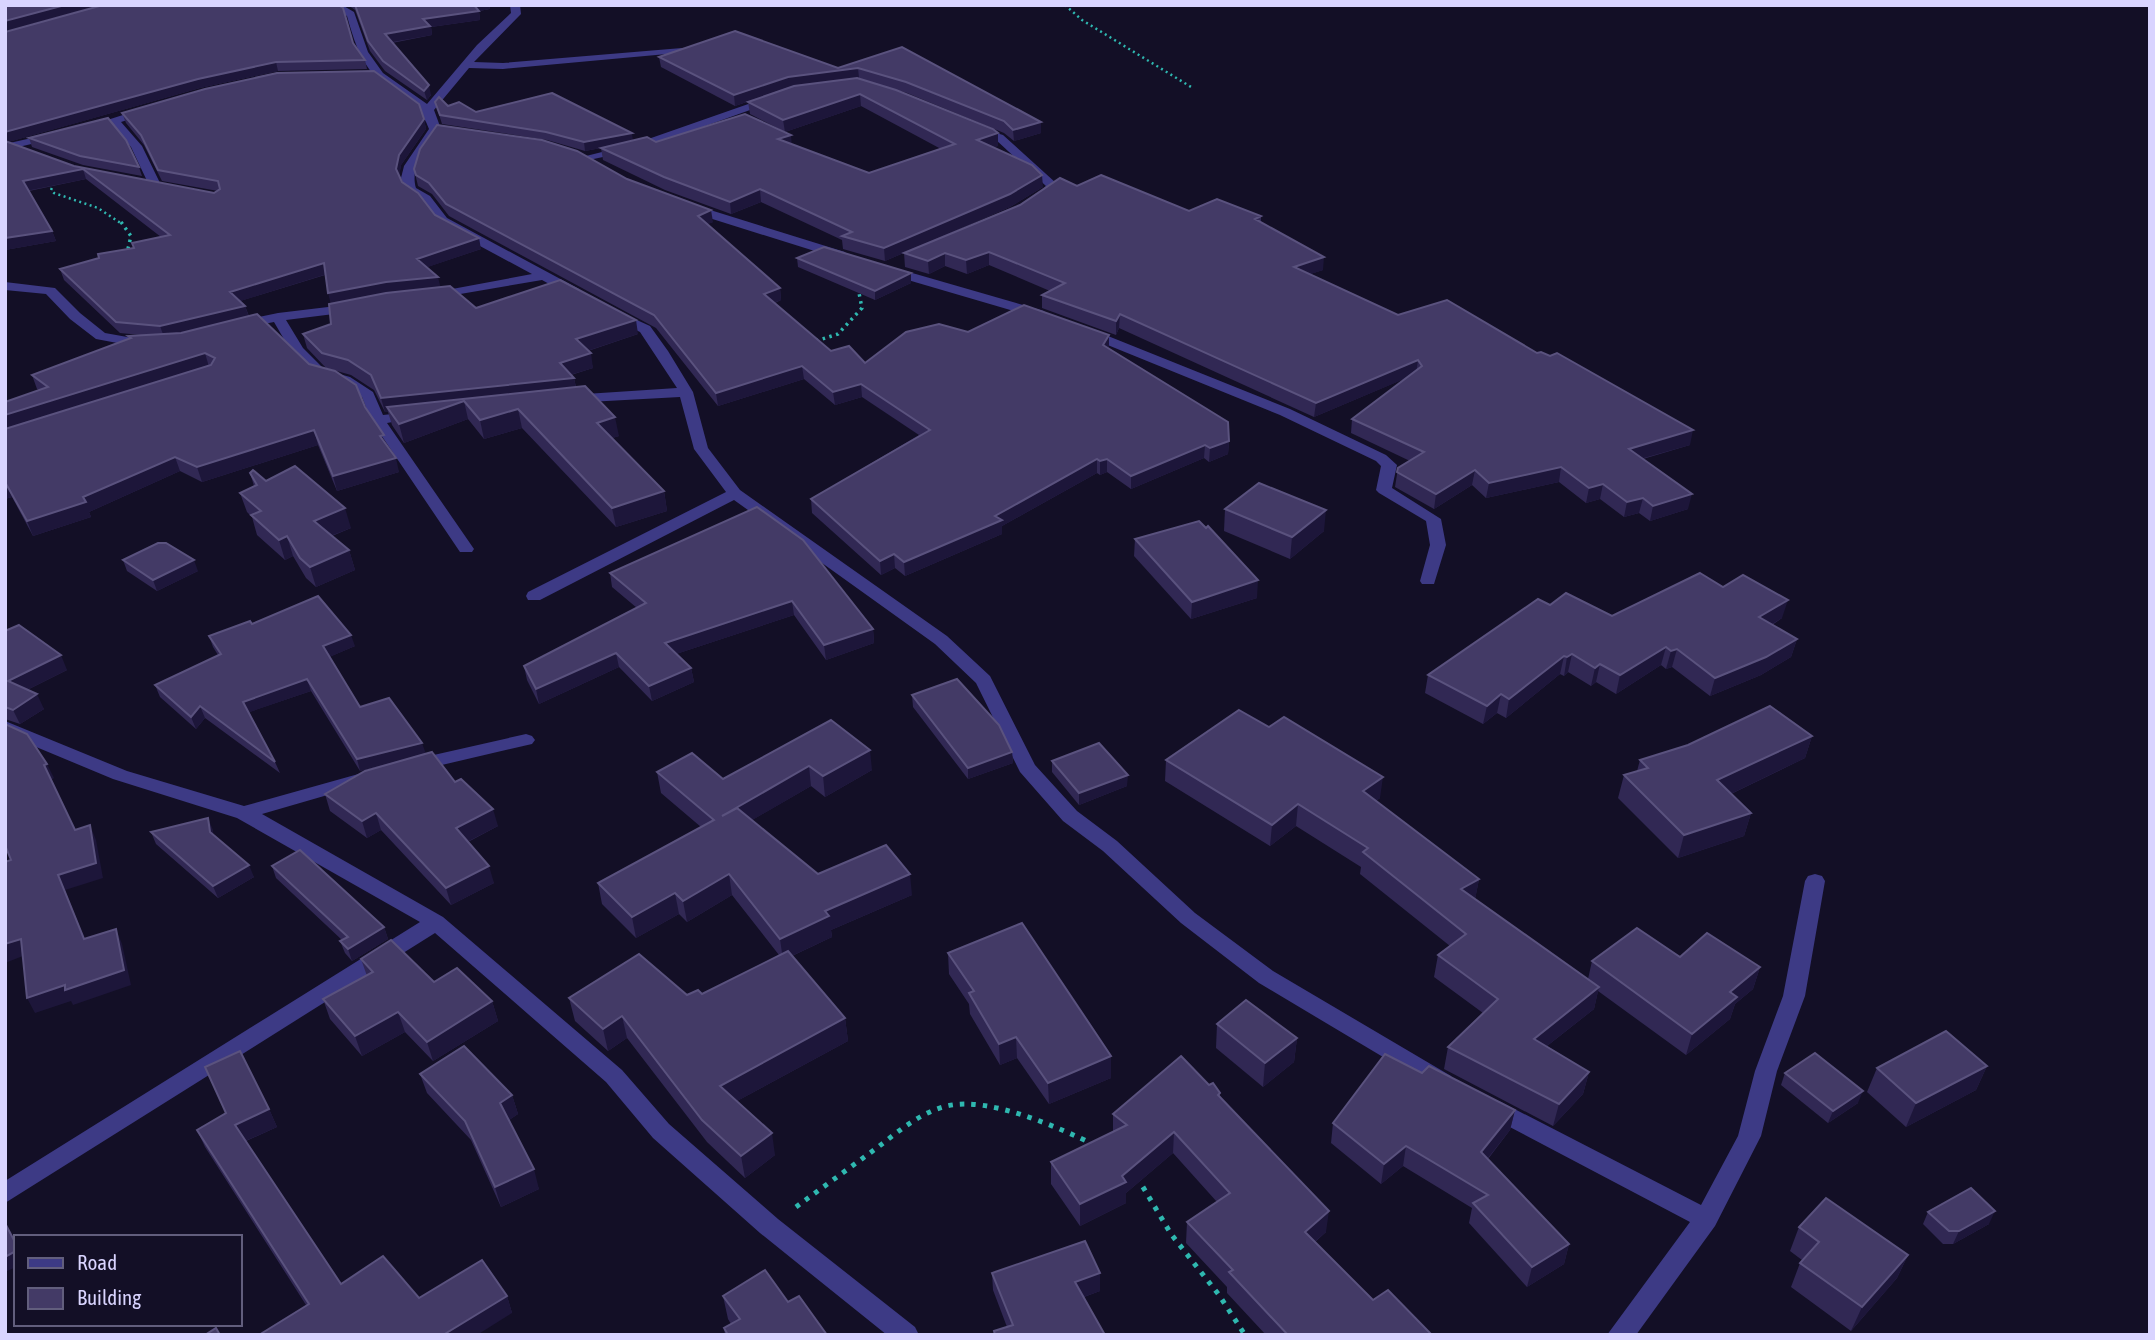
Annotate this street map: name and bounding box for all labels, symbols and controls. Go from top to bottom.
legend [14,1235,242,1326]
text: Road [77,1250,117,1274]
text: Building [77,1285,141,1309]

